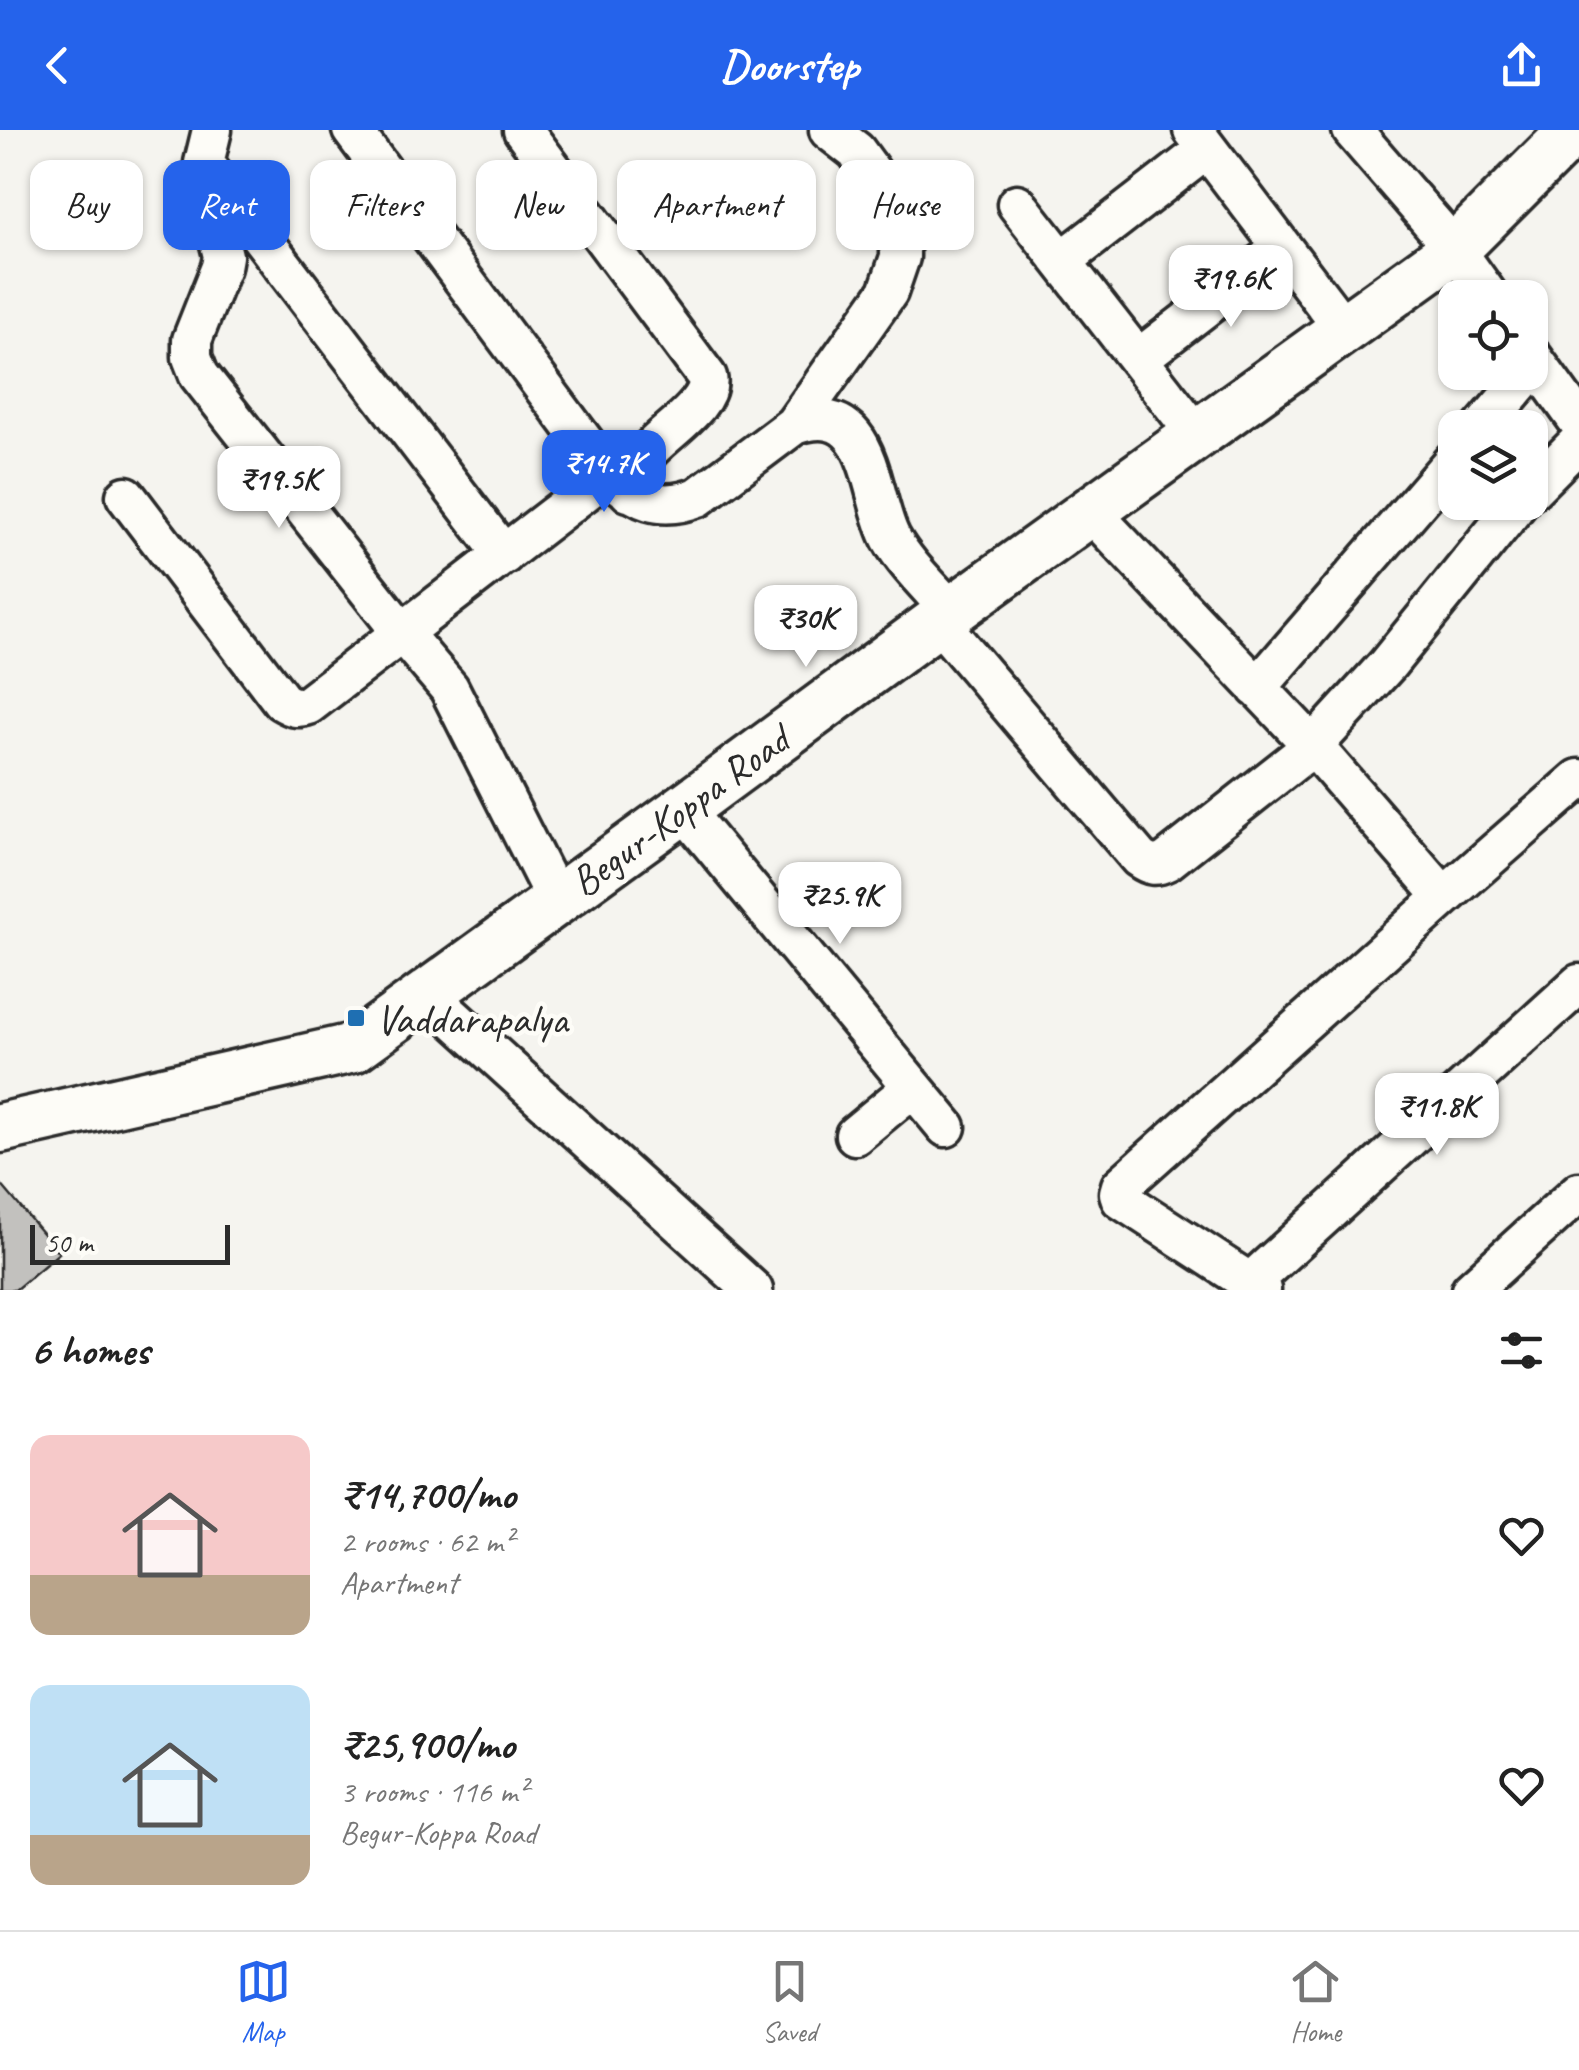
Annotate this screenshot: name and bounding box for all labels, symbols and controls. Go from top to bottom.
text: Doorstep [720,37,859,94]
icon: back [30,38,85,93]
icon: share [1494,38,1549,93]
chip: Buy [30,160,143,250]
chip: Rent [163,160,290,250]
chip: Filters [310,160,456,250]
chip: New [476,160,597,250]
chip: Apartment [617,160,816,250]
chip: House [836,160,974,250]
pin: ₹19.6K [1150,245,1312,330]
text: ₹19.6K [1191,257,1271,298]
map controls [1438,280,1548,520]
button: locate [1438,280,1548,390]
button: layers [1438,410,1548,520]
pin: ₹14.7K [523,430,685,515]
text: ₹14.7K [564,442,644,483]
pin: ₹19.5K [198,446,360,531]
text: ₹19.5K [239,458,319,499]
pin: ₹30K [747,585,865,670]
text: ₹30K [776,597,836,638]
street label: Begur-Koppa Road [560,711,804,908]
pin: ₹25.9K [759,862,921,947]
text: ₹25.9K [800,874,880,915]
place label: Vaddarapalya [376,993,571,1046]
marker: Vaddarapalya [345,1007,367,1029]
pin: ₹11.8K [1356,1073,1518,1158]
text: ₹11.8K [1397,1085,1477,1126]
scale bar [30,1220,230,1264]
text: 50 m [45,1225,93,1260]
icon: filters [1494,1323,1549,1378]
text: 6 homes [30,1324,149,1377]
text: ₹14,700/mo [340,1468,515,1521]
icon: home [110,1475,230,1595]
icon: heart [1494,1508,1549,1563]
text: 2 rooms · 62 m² [340,1521,513,1562]
text: Apartment [340,1562,458,1603]
text: ₹25,900/mo [340,1718,514,1771]
icon: home [110,1725,230,1845]
icon: heart [1494,1758,1549,1813]
text: 3 rooms · 116 m² [340,1771,527,1812]
text: Begur-Koppa Road [340,1812,536,1853]
tab: Map [236,1954,291,2049]
tab: Saved [762,1954,817,2049]
tab: Home [1288,1954,1343,2049]

